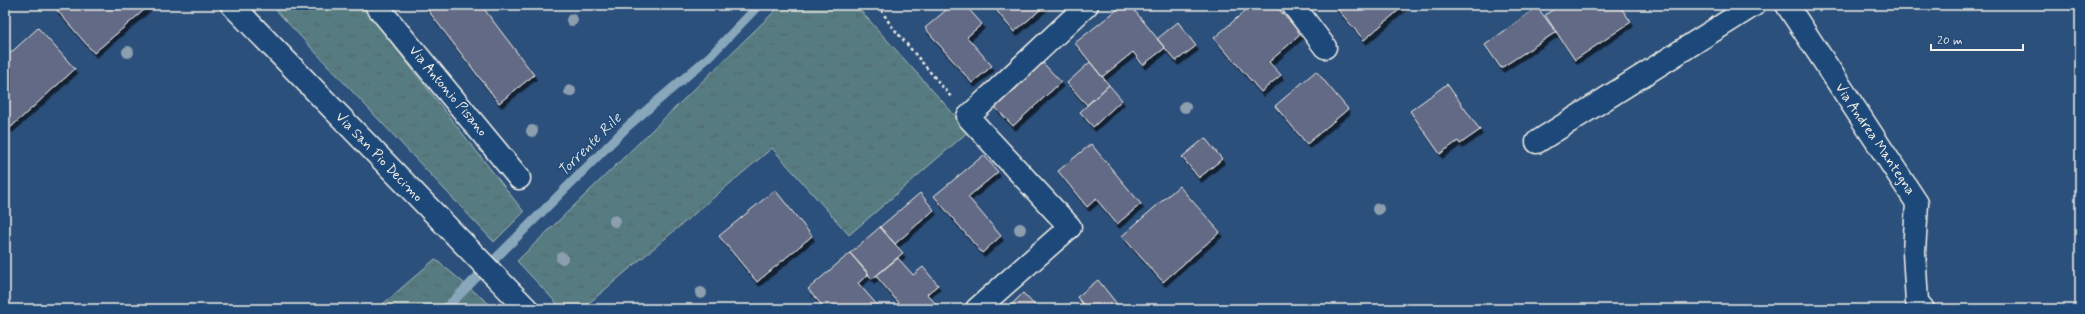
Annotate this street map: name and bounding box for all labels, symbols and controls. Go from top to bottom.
scale bar [1931,26,2023,52]
text: 20 m [1937,33,1963,49]
street label: Via Antonio Pisano [405,42,491,140]
street label: Via Andrea Mantegna [1831,79,1919,199]
street label: Via San Pio Decimo [331,108,427,206]
water label: Torrente Rile [554,108,627,181]

